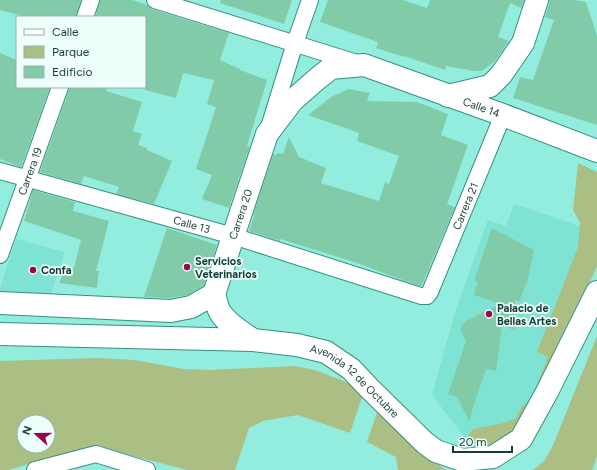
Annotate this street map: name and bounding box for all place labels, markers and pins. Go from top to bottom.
place label: Servicios Veterinarios [195,255,257,281]
marker: Servicios Veterinarios [182,262,192,272]
place label: Confa [41,264,72,277]
marker: Confa [28,265,38,275]
place label: Palacio de Bellas Artes [497,302,556,328]
marker: Palacio de Bellas Artes [484,309,494,319]

